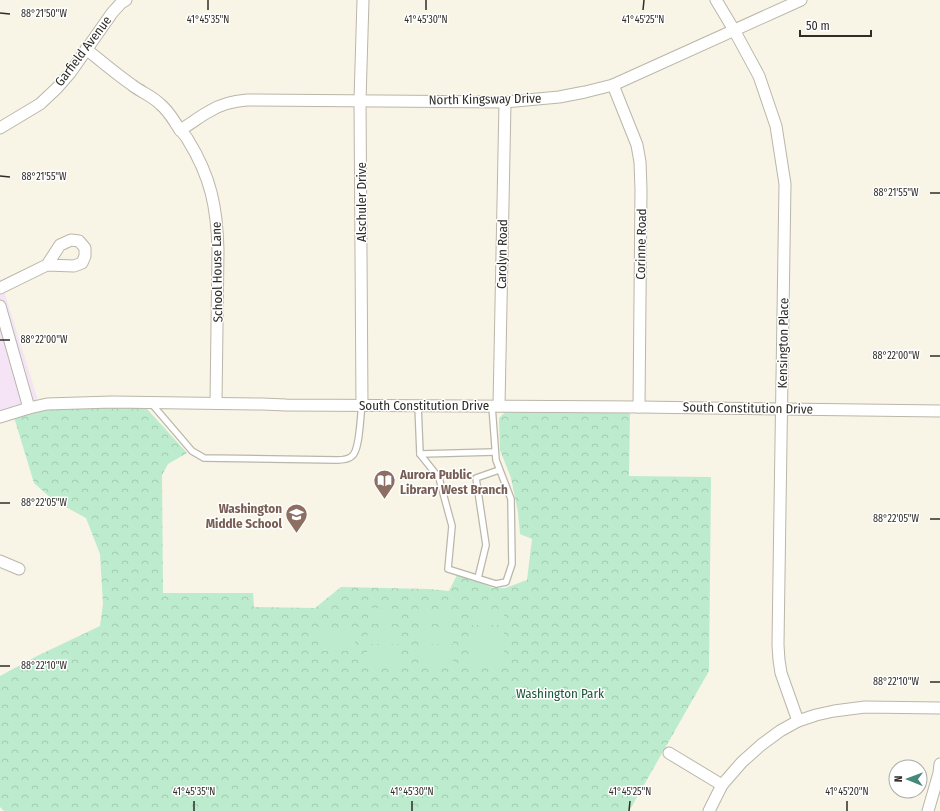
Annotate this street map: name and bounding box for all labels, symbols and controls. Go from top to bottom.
text: 88°21'50"W [21,8,67,20]
scale bar [800,12,871,38]
street label: Garfield Avenue [52,13,114,89]
text: 41°45'35"N [187,14,229,26]
text: 41°45'30"N [404,14,448,26]
text: 41°45'25"N [622,14,664,26]
text: 50 m [806,19,830,33]
street label: North Kingsway Drive [428,91,542,107]
street label: Alschuler Drive [354,162,369,242]
text: 88°21'55"W [22,171,67,183]
text: 88°21'55"W [874,187,919,199]
street label: Corinne Road [633,208,649,280]
street label: Carolyn Road [494,219,510,289]
street label: School House Lane [209,221,225,323]
street label: Kensington Place [775,298,791,388]
text: 88°22'00"W [20,334,68,346]
text: 88°22'00"W [872,350,920,362]
street label: South Constitution Drive [359,398,489,413]
street label: South Constitution Drive [683,399,813,417]
place label: Aurora Public Library West Branch [399,467,508,497]
library icon: Aurora Public Library West Branch [371,468,397,501]
text: 88°22'05"W [21,497,68,509]
place label: Washington Middle School [206,501,282,531]
school or university icon: Washington Middle School [284,502,310,535]
text: 88°22'05"W [873,513,920,525]
text: 88°22'10"W [21,660,67,672]
text: 88°22'10"W [873,676,919,688]
park label: Washington Park [516,686,605,701]
north arrow [888,759,928,799]
text: N [892,775,905,782]
text: 41°45'35"N [173,786,215,798]
text: 41°45'30"N [390,786,434,798]
text: 41°45'25"N [609,786,651,798]
text: 41°45'20"N [825,786,869,798]

